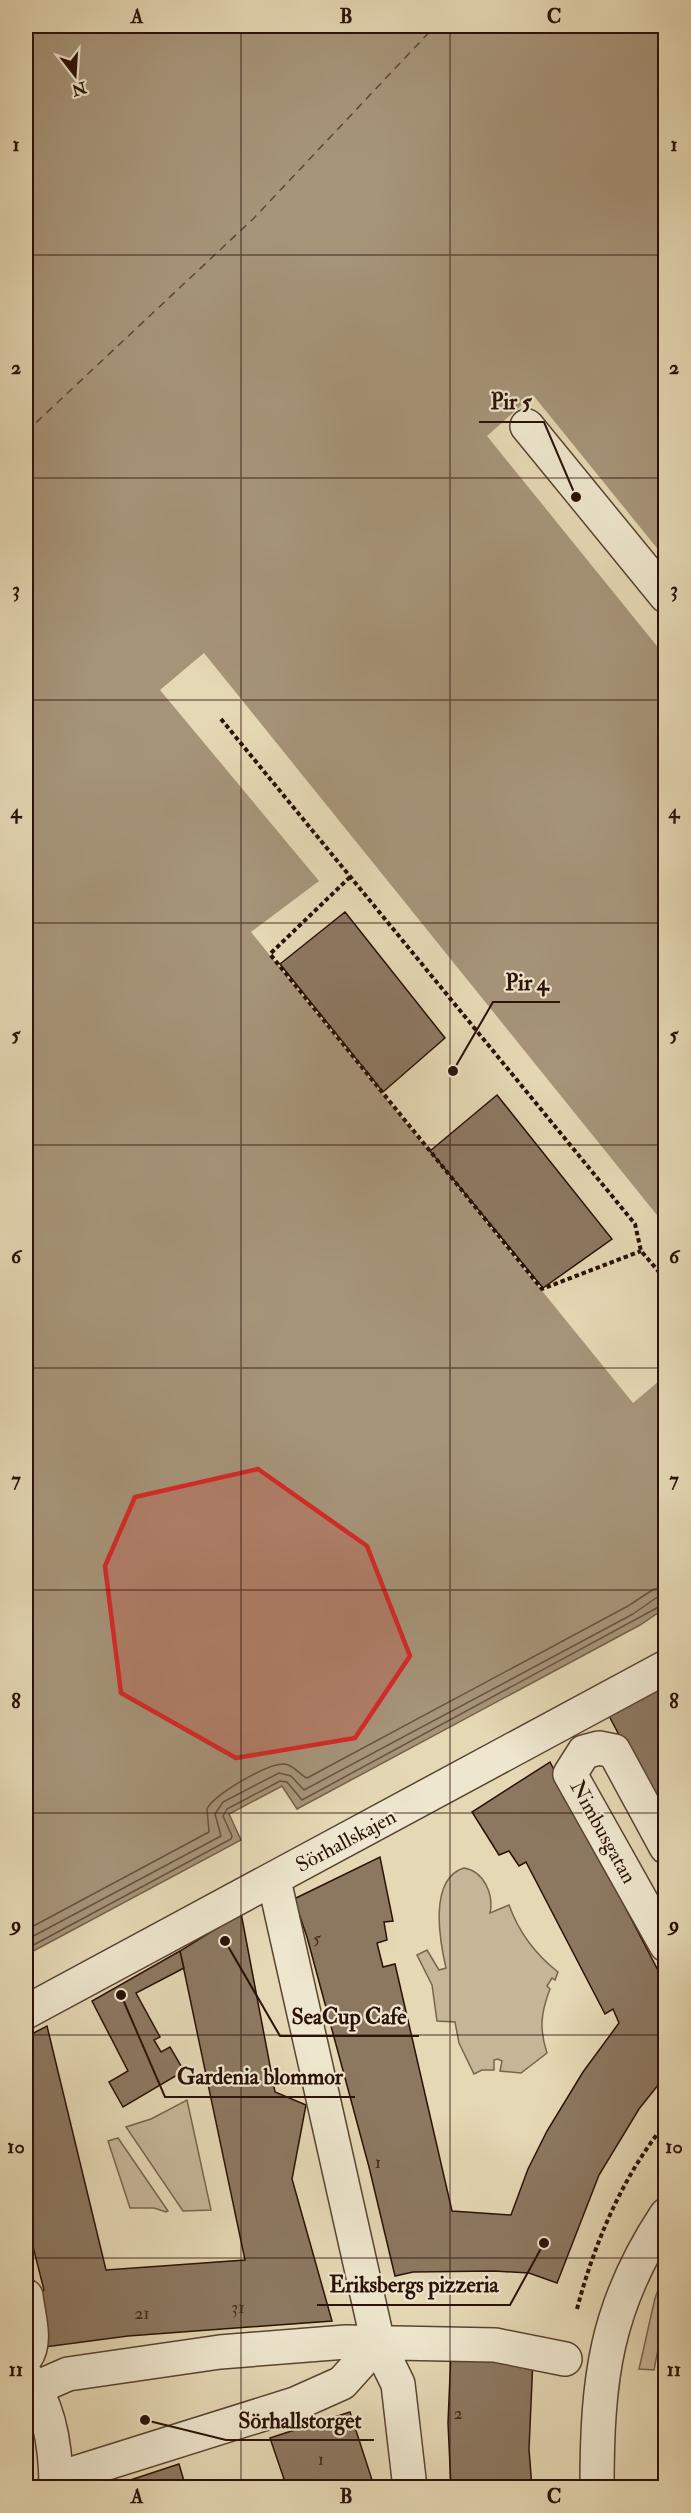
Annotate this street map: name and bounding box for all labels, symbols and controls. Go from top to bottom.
text: A [130,4,144,29]
text: B [339,4,353,29]
text: C [547,4,561,29]
north arrow [45,45,105,105]
text: N [69,76,90,100]
text: 1 [12,132,20,157]
text: 1 [670,132,678,157]
text: 2 [11,355,21,380]
text: 2 [669,355,679,380]
callout: Pir 5 [479,382,544,422]
text: Pir 5 [490,388,532,416]
text: 3 [12,577,20,602]
text: 3 [670,577,678,602]
text: 4 [10,799,23,824]
text: 4 [668,799,681,824]
callout: Pir 4 [493,962,560,1002]
text: Pir 4 [505,969,551,997]
text: 5 [12,1022,22,1047]
text: 5 [670,1022,680,1047]
text: 6 [11,1244,23,1269]
text: 6 [669,1244,681,1269]
text: 7 [11,1467,21,1492]
text: 7 [669,1467,679,1492]
text: 8 [11,1689,21,1714]
text: 8 [669,1689,679,1714]
street label: Nimbusgatan [564,1776,643,1889]
street label: Sörhallskajen [291,1803,401,1879]
text: 9 [9,1912,21,1937]
text: 9 [667,1912,679,1937]
house number: 5 [313,1927,321,1950]
callout: SeaCup Cafe [280,1996,419,2036]
text: SeaCup Cafe [292,2003,407,2032]
callout: Gardenia blommor [165,2057,355,2097]
text: Gardenia blommor [177,2063,344,2091]
text: 10 [7,2134,25,2159]
text: 10 [665,2134,683,2159]
house number: 1 [375,2151,381,2174]
callout: Eriksbergs pizzeria [317,2265,510,2305]
text: Eriksbergs pizzeria [329,2271,500,2300]
house number: 31 [231,2296,245,2319]
house number: 21 [134,2302,150,2325]
text: 11 [9,2357,23,2382]
text: 11 [667,2357,681,2382]
callout: Sörhallstorget [226,2400,374,2440]
house number: 2 [453,2402,463,2425]
text: Sörhallstorget [238,2407,362,2436]
house number: 1 [318,2448,324,2471]
text: A [130,2484,144,2509]
text: B [339,2484,353,2509]
text: C [547,2484,561,2509]

